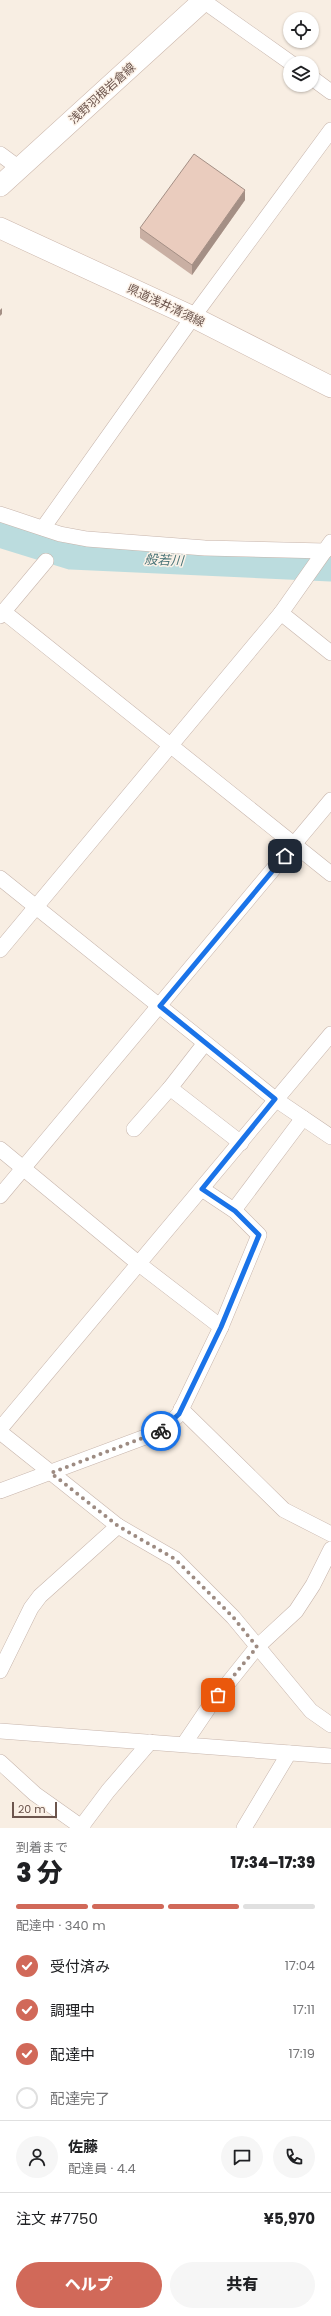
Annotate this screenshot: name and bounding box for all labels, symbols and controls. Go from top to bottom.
map controls [283,12,319,92]
button: locate [283,12,319,48]
button: layers [283,56,319,92]
street label: 浅野羽根岩倉線 [65,59,139,127]
street label: 県道浅井清須線 [124,280,208,330]
water label: 般若川 [144,549,186,571]
pin [268,839,302,873]
icon: home [274,845,296,867]
courier [141,1411,181,1451]
icon: bike [150,1420,172,1442]
pin [201,1678,235,1712]
icon: bag [207,1684,229,1706]
scale bar [12,1800,57,1819]
text: 20 m [18,1801,46,1817]
text: 到着まで [16,1838,68,1857]
text: 17:34–17:39 [231,1852,315,1873]
text: 3 分 [16,1855,63,1891]
text: 配達中 · 340 m [16,1916,106,1935]
icon: check [16,1955,38,1977]
text: 受付済み [50,1956,110,1977]
text: 17:04 [285,1956,315,1975]
icon: check [16,1999,38,2021]
text: 調理中 [50,2000,95,2021]
text: 17:11 [293,2000,315,2019]
icon: check [16,2043,38,2065]
text: 配達中 [50,2044,95,2065]
text: 17:19 [289,2044,315,2063]
text: 配達完了 [50,2088,110,2109]
button: person [16,2136,58,2178]
text: 佐藤 [68,2136,98,2157]
button: chat [221,2136,263,2178]
button: phone [273,2136,315,2178]
text: 配達員 · 4.4 [68,2159,136,2178]
text: 注文 #7750 [16,2208,98,2229]
text: ¥5,970 [264,2208,315,2229]
button: ヘルプ [16,2262,162,2308]
button: 共有 [170,2262,315,2308]

